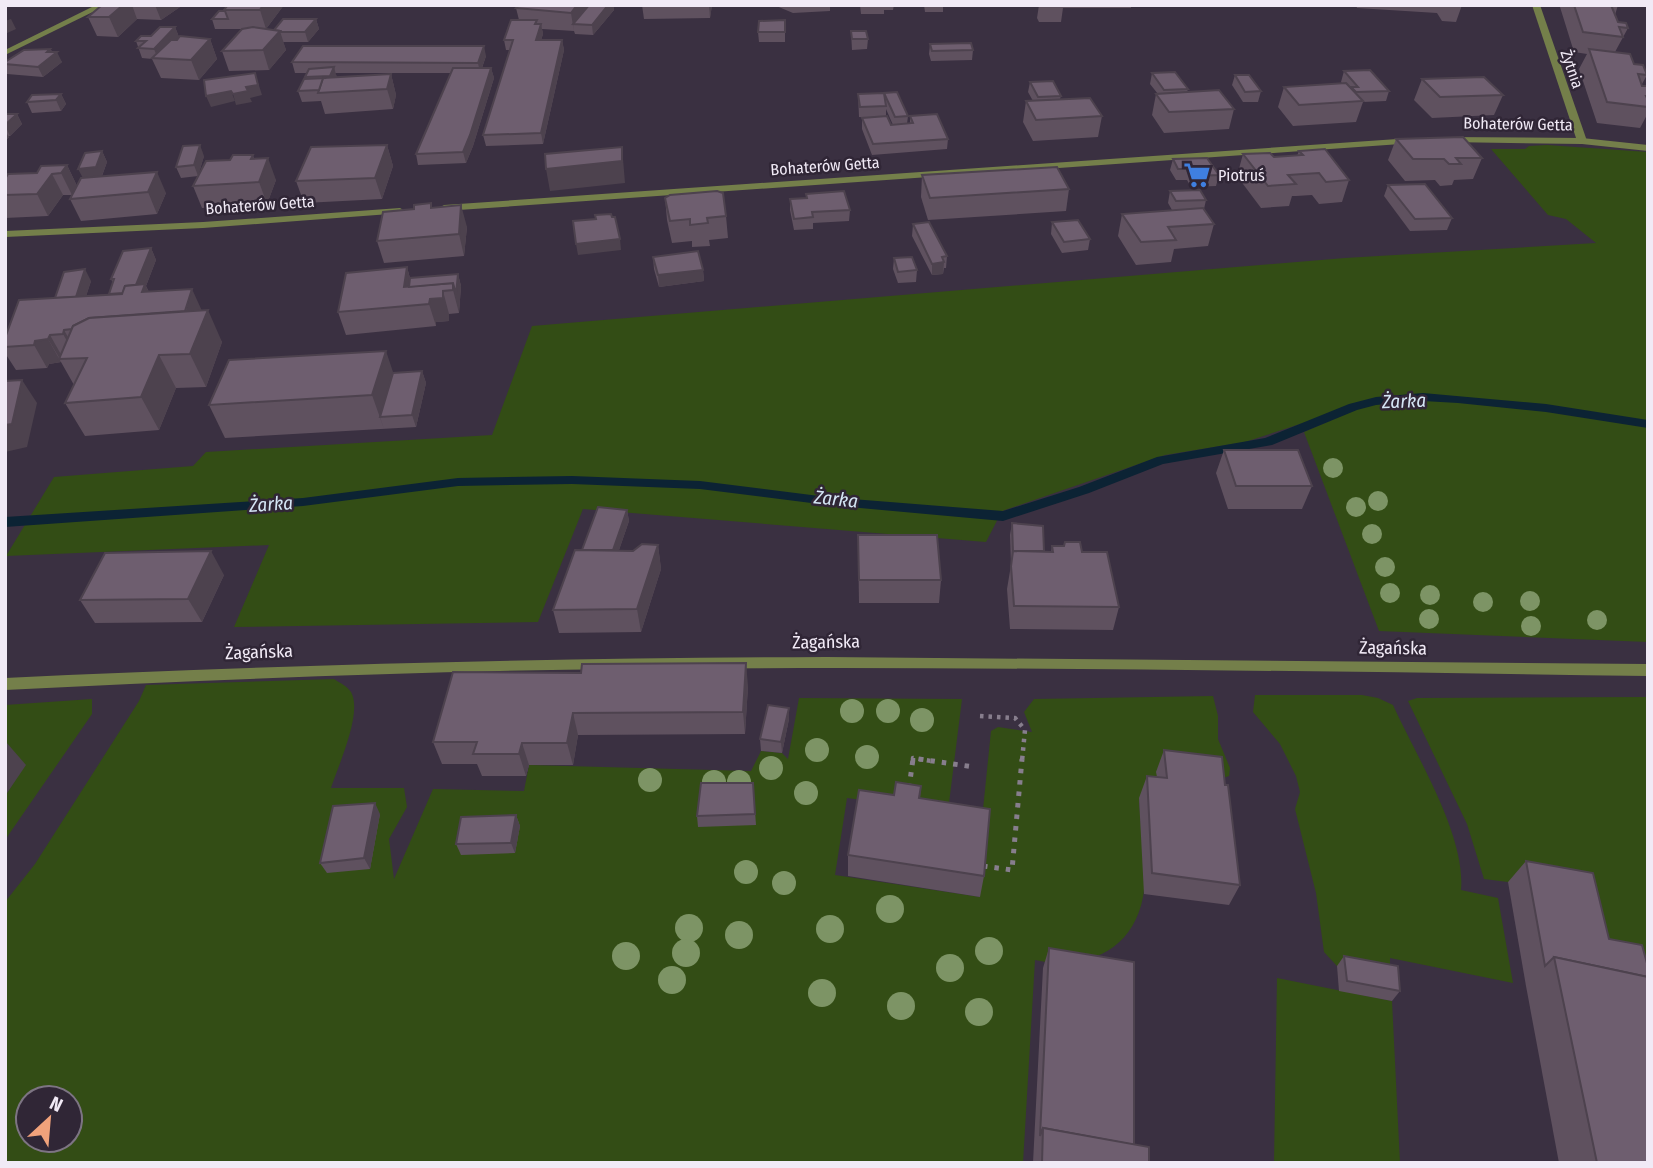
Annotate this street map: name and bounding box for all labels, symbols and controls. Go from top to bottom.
street label: Żytnia [1557,47,1588,91]
street label: Bohaterów Getta [1463,114,1573,134]
street label: Bohaterów Getta [770,153,880,179]
supermarket icon: Piotruś [1182,160,1212,190]
place label: Piotruś [1218,166,1265,185]
street label: Bohaterów Getta [205,192,315,218]
water label: Żarka [1381,389,1426,413]
water label: Żarka [812,485,859,513]
water label: Żarka [247,491,294,517]
street label: Żagańska [792,630,860,654]
street label: Żagańska [1359,636,1427,660]
street label: Żagańska [225,640,293,664]
north arrow [14,1084,84,1154]
text: N [46,1091,66,1117]

